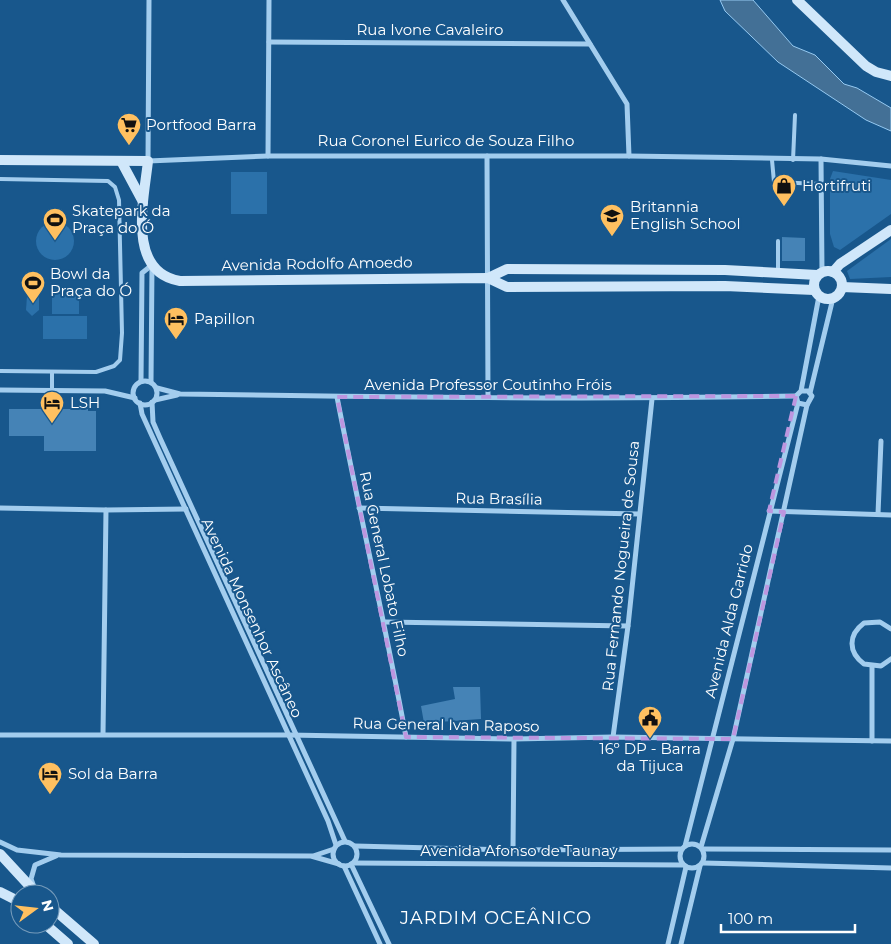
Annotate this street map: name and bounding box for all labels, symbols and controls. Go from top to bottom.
street label: Rua Ivone Cavaleiro [357,20,503,39]
supermarket icon: Portfood Barra [116,112,142,146]
place label: Portfood Barra [146,115,257,134]
street label: Rua Coronel Eurico de Souza Filho [318,131,574,150]
shop icon: Hortifruti [771,173,797,207]
place label: Hortifruti [802,176,871,195]
place label: Britannia English School [630,197,740,233]
place label: Skatepark da Praça do Ó [72,201,171,237]
school or university icon: Britannia English School [599,203,625,237]
sports icon: Skatepark da Praça do Ó [42,207,68,241]
street label: Avenida Rodolfo Amoedo [221,252,413,275]
place label: Bowl da Praça do Ó [50,264,132,300]
sports icon: Bowl da Praça do Ó [20,270,46,304]
hotel icon: Papillon [163,306,189,340]
place label: Papillon [194,309,255,328]
street label: Avenida Professor Coutinho Fróis [364,375,612,394]
hotel icon: LSH [39,390,65,424]
place label: LSH [70,393,100,412]
street label: Rua Fernando Nogueira de Sousa [598,440,643,692]
street label: Rua General Lobato Filho [356,469,413,658]
street label: Rua Brasília [455,488,543,509]
street label: Avenida Monsenhor Ascâneo [198,515,307,721]
street label: Avenida Alda Garrido [700,542,757,700]
public building icon: 16º DP - Barra da Tijuca [637,705,663,739]
street label: Rua General Ivan Raposo [352,713,540,736]
place label: 16º DP - Barra da Tijuca [599,739,701,775]
hotel icon: Sol da Barra [37,761,63,795]
place label: Sol da Barra [68,764,158,783]
street label: Avenida Afonso de Taunay [420,841,619,860]
north arrow [10,884,60,934]
text: N [37,898,58,913]
scale bar [721,902,855,934]
district label: JARDIM OCEÂNICO [399,907,592,929]
text: 100 m [728,909,773,928]

